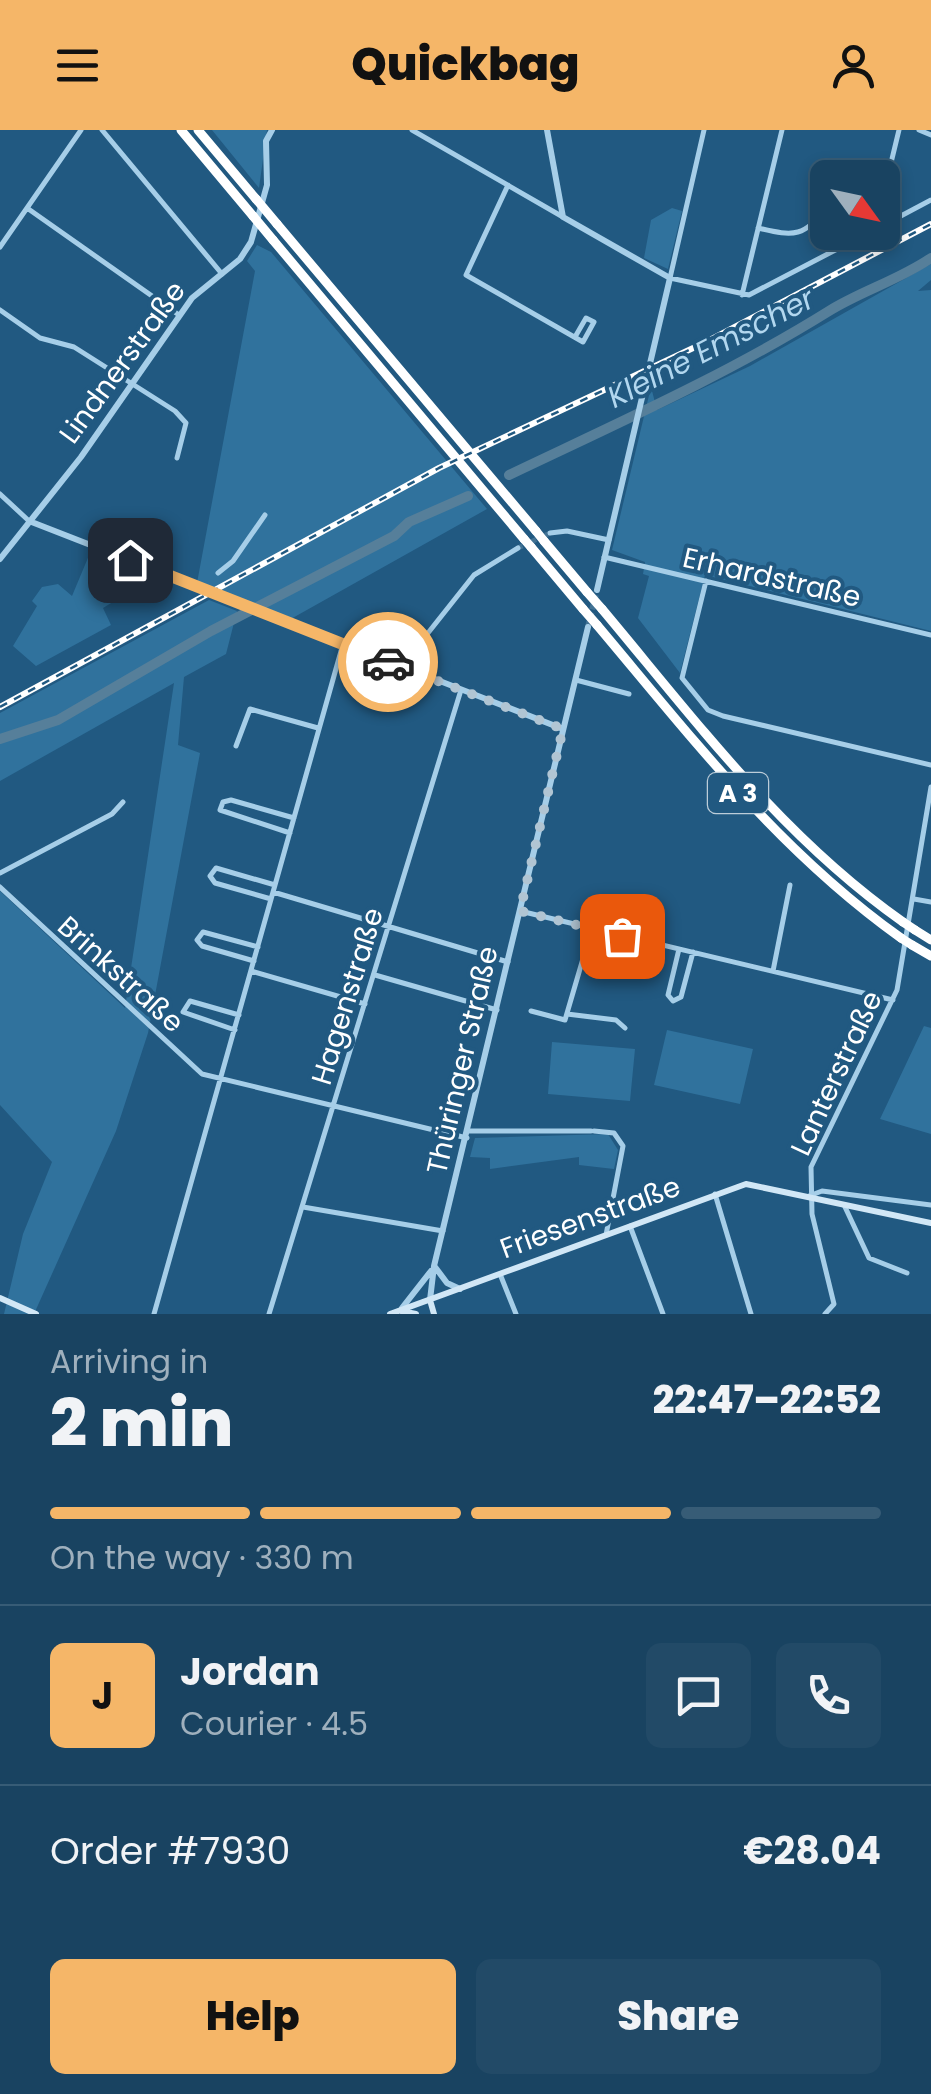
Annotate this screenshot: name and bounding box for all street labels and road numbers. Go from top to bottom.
street label: Lindnerstraße [50,273,195,451]
street label: Erhardstraße [679,538,865,617]
road number: A 3 [708,773,768,813]
street label: Hagenstraße [302,903,393,1089]
street label: Brinkstraße [49,907,192,1042]
street label: Thüringer Straße [417,942,508,1178]
street label: Lanterstraße [781,985,892,1162]
street label: Friesenstraße [495,1167,686,1268]

